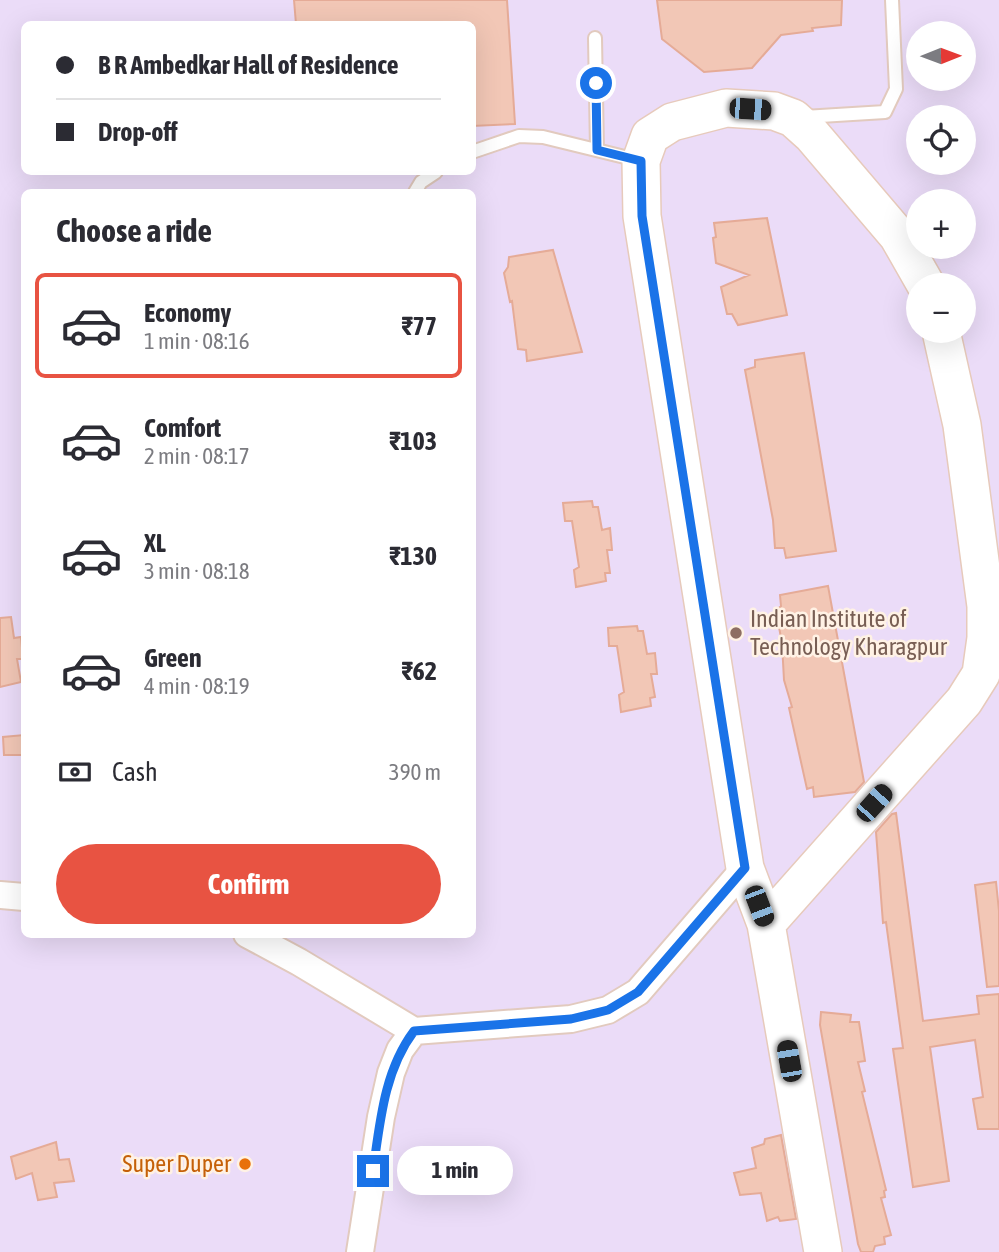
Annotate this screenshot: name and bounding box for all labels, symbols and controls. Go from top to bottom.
north arrow [906,21,976,91]
map controls [906,21,976,343]
text: B R Ambedkar Hall of Residence [98,50,399,80]
route start [580,67,612,99]
car [729,97,772,121]
button: locate [906,105,976,175]
text: Drop-off [98,117,178,147]
button: + [906,189,976,259]
text: Choose a ride [56,212,212,249]
button: − [906,273,976,343]
icon: car [60,294,123,357]
text: Economy [144,298,231,328]
text: ₹77 [401,311,437,341]
text: 1 min · 08:16 [144,328,250,354]
icon: car [60,409,123,472]
text: Comfort [144,413,221,443]
text: ₹103 [389,426,437,456]
text: 2 min · 08:17 [144,443,250,469]
icon: car [60,524,123,587]
text: XL [144,528,166,558]
text: ₹130 [389,541,437,571]
text: 3 min · 08:18 [144,558,250,584]
place label: Indian Institute of Technology Kharagpur [750,605,948,660]
marker: Indian Institute of Technology Kharagpur [728,625,744,641]
icon: car [60,639,123,702]
text: Green [144,643,202,673]
text: ₹62 [401,656,437,686]
text: 4 min · 08:19 [144,673,250,699]
icon: cash [56,753,94,791]
text: Cash [112,757,158,787]
text: 390 m [389,759,441,785]
car [853,780,896,826]
button: Confirm [56,844,441,924]
car [742,883,777,929]
car [776,1038,803,1084]
callout: 1 min [398,1146,513,1196]
place label: Super Duper [122,1150,232,1177]
route end [357,1155,389,1187]
marker: Super Duper [237,1156,253,1172]
text: 1 min [432,1157,478,1183]

